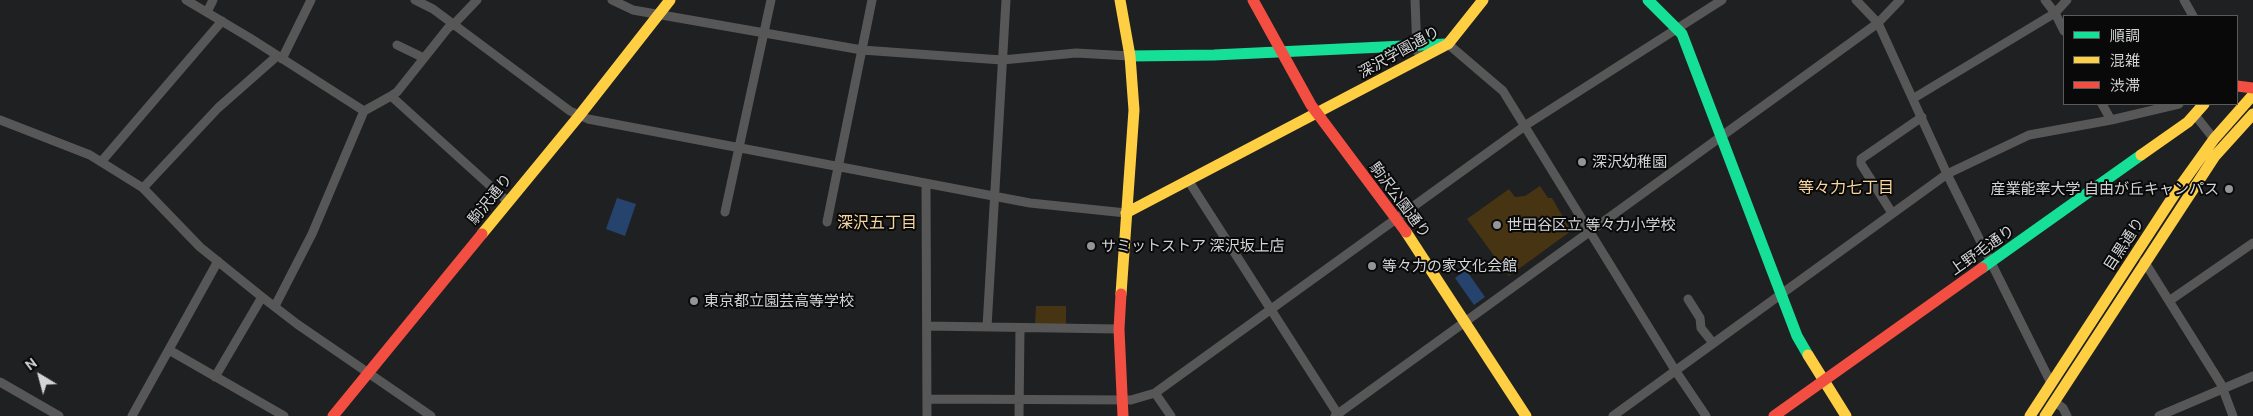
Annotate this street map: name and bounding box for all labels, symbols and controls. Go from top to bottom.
legend [2063,15,2238,105]
street label: 深沢学園通り [1355,22,1443,82]
text: 順調 [2110,27,2140,44]
text: 混雑 [2110,52,2140,69]
text: 渋滞 [2110,77,2140,94]
place label: 深沢幼稚園 [1592,153,1667,171]
marker: 深沢幼稚園 [1576,156,1588,168]
street label: 駒沢公園通り [1366,159,1434,241]
street label: 駒沢通り [464,170,516,228]
district label: 等々力七丁目 [1798,178,1894,198]
place label: 産業能率大学 自由が丘キャンパス [1991,180,2219,198]
marker: 産業能率大学 自由が丘キャンパス [2223,183,2235,195]
district label: 深沢五丁目 [837,213,917,233]
street label: 目黒通り [2100,214,2148,274]
place label: 世田谷区立 等々力小学校 [1507,216,1675,234]
marker: 世田谷区立 等々力小学校 [1491,219,1503,231]
street label: 上野毛通り [1946,221,2018,279]
place label: サミットストア 深沢坂上店 [1101,237,1284,255]
marker: サミットストア 深沢坂上店 [1085,240,1097,252]
place label: 等々力の家文化会館 [1382,257,1517,275]
marker: 等々力の家文化会館 [1366,260,1378,272]
place label: 東京都立園芸高等学校 [704,292,854,310]
marker: 東京都立園芸高等学校 [688,295,700,307]
north arrow [15,351,65,401]
text: N [22,354,40,374]

